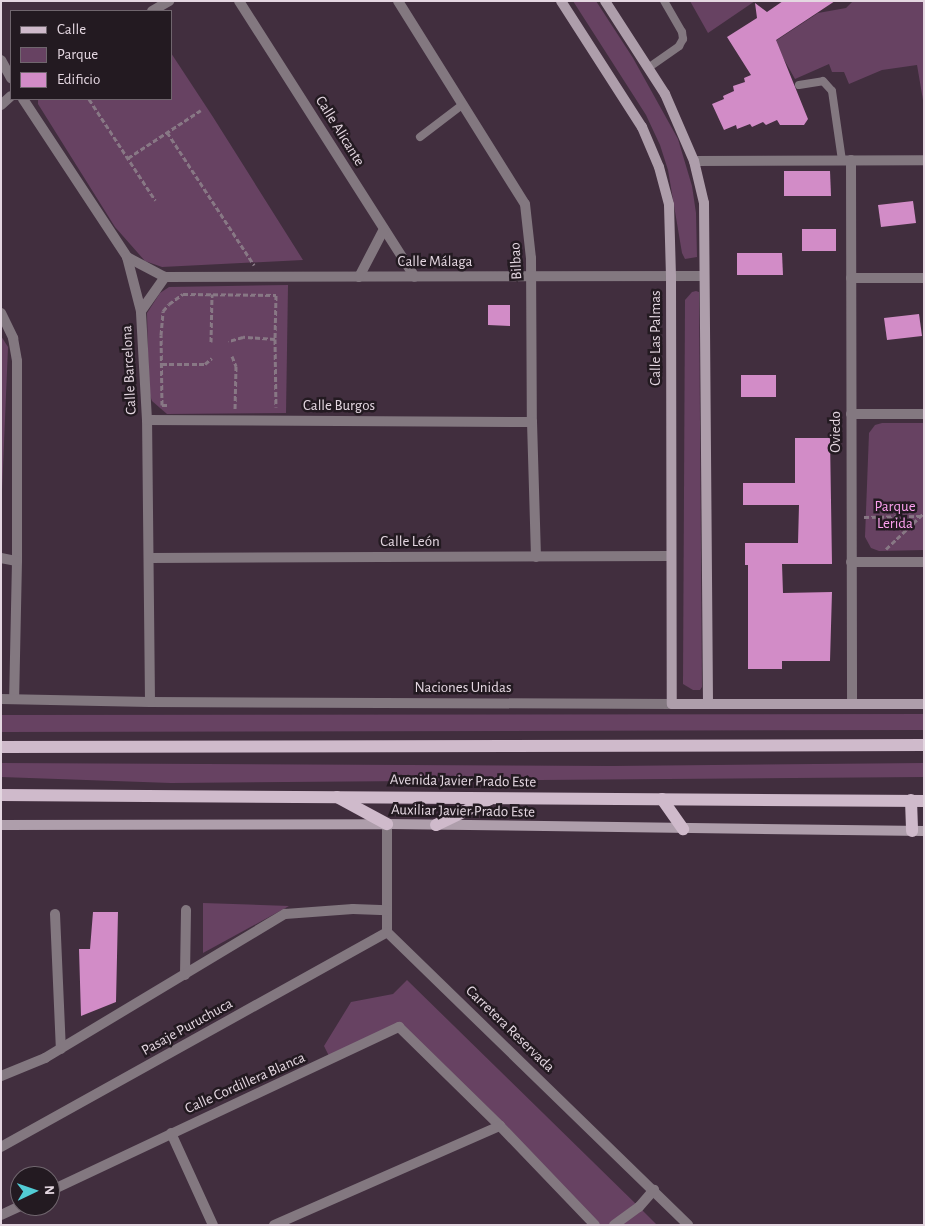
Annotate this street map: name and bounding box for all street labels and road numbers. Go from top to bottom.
street label: Calle Alicante [311,93,369,169]
street label: Bilbao [506,242,526,280]
street label: Calle Málaga [398,253,472,271]
street label: Calle Las Palmas [647,290,665,386]
street label: Calle Barcelona [118,325,140,415]
street label: Calle Burgos [303,397,375,415]
street label: Oviedo [827,411,845,453]
street label: Calle León [380,533,440,551]
street label: Naciones Unidas [415,679,511,697]
street label: Avenida Javier Prado Este [390,771,536,791]
street label: Auxiliar Javier Prado Este [391,801,535,821]
street label: Carretera Reservada [462,982,558,1076]
street label: Pasaje Puruchuca [138,995,236,1059]
street label: Calle Cordillera Blanca [182,1048,308,1118]

